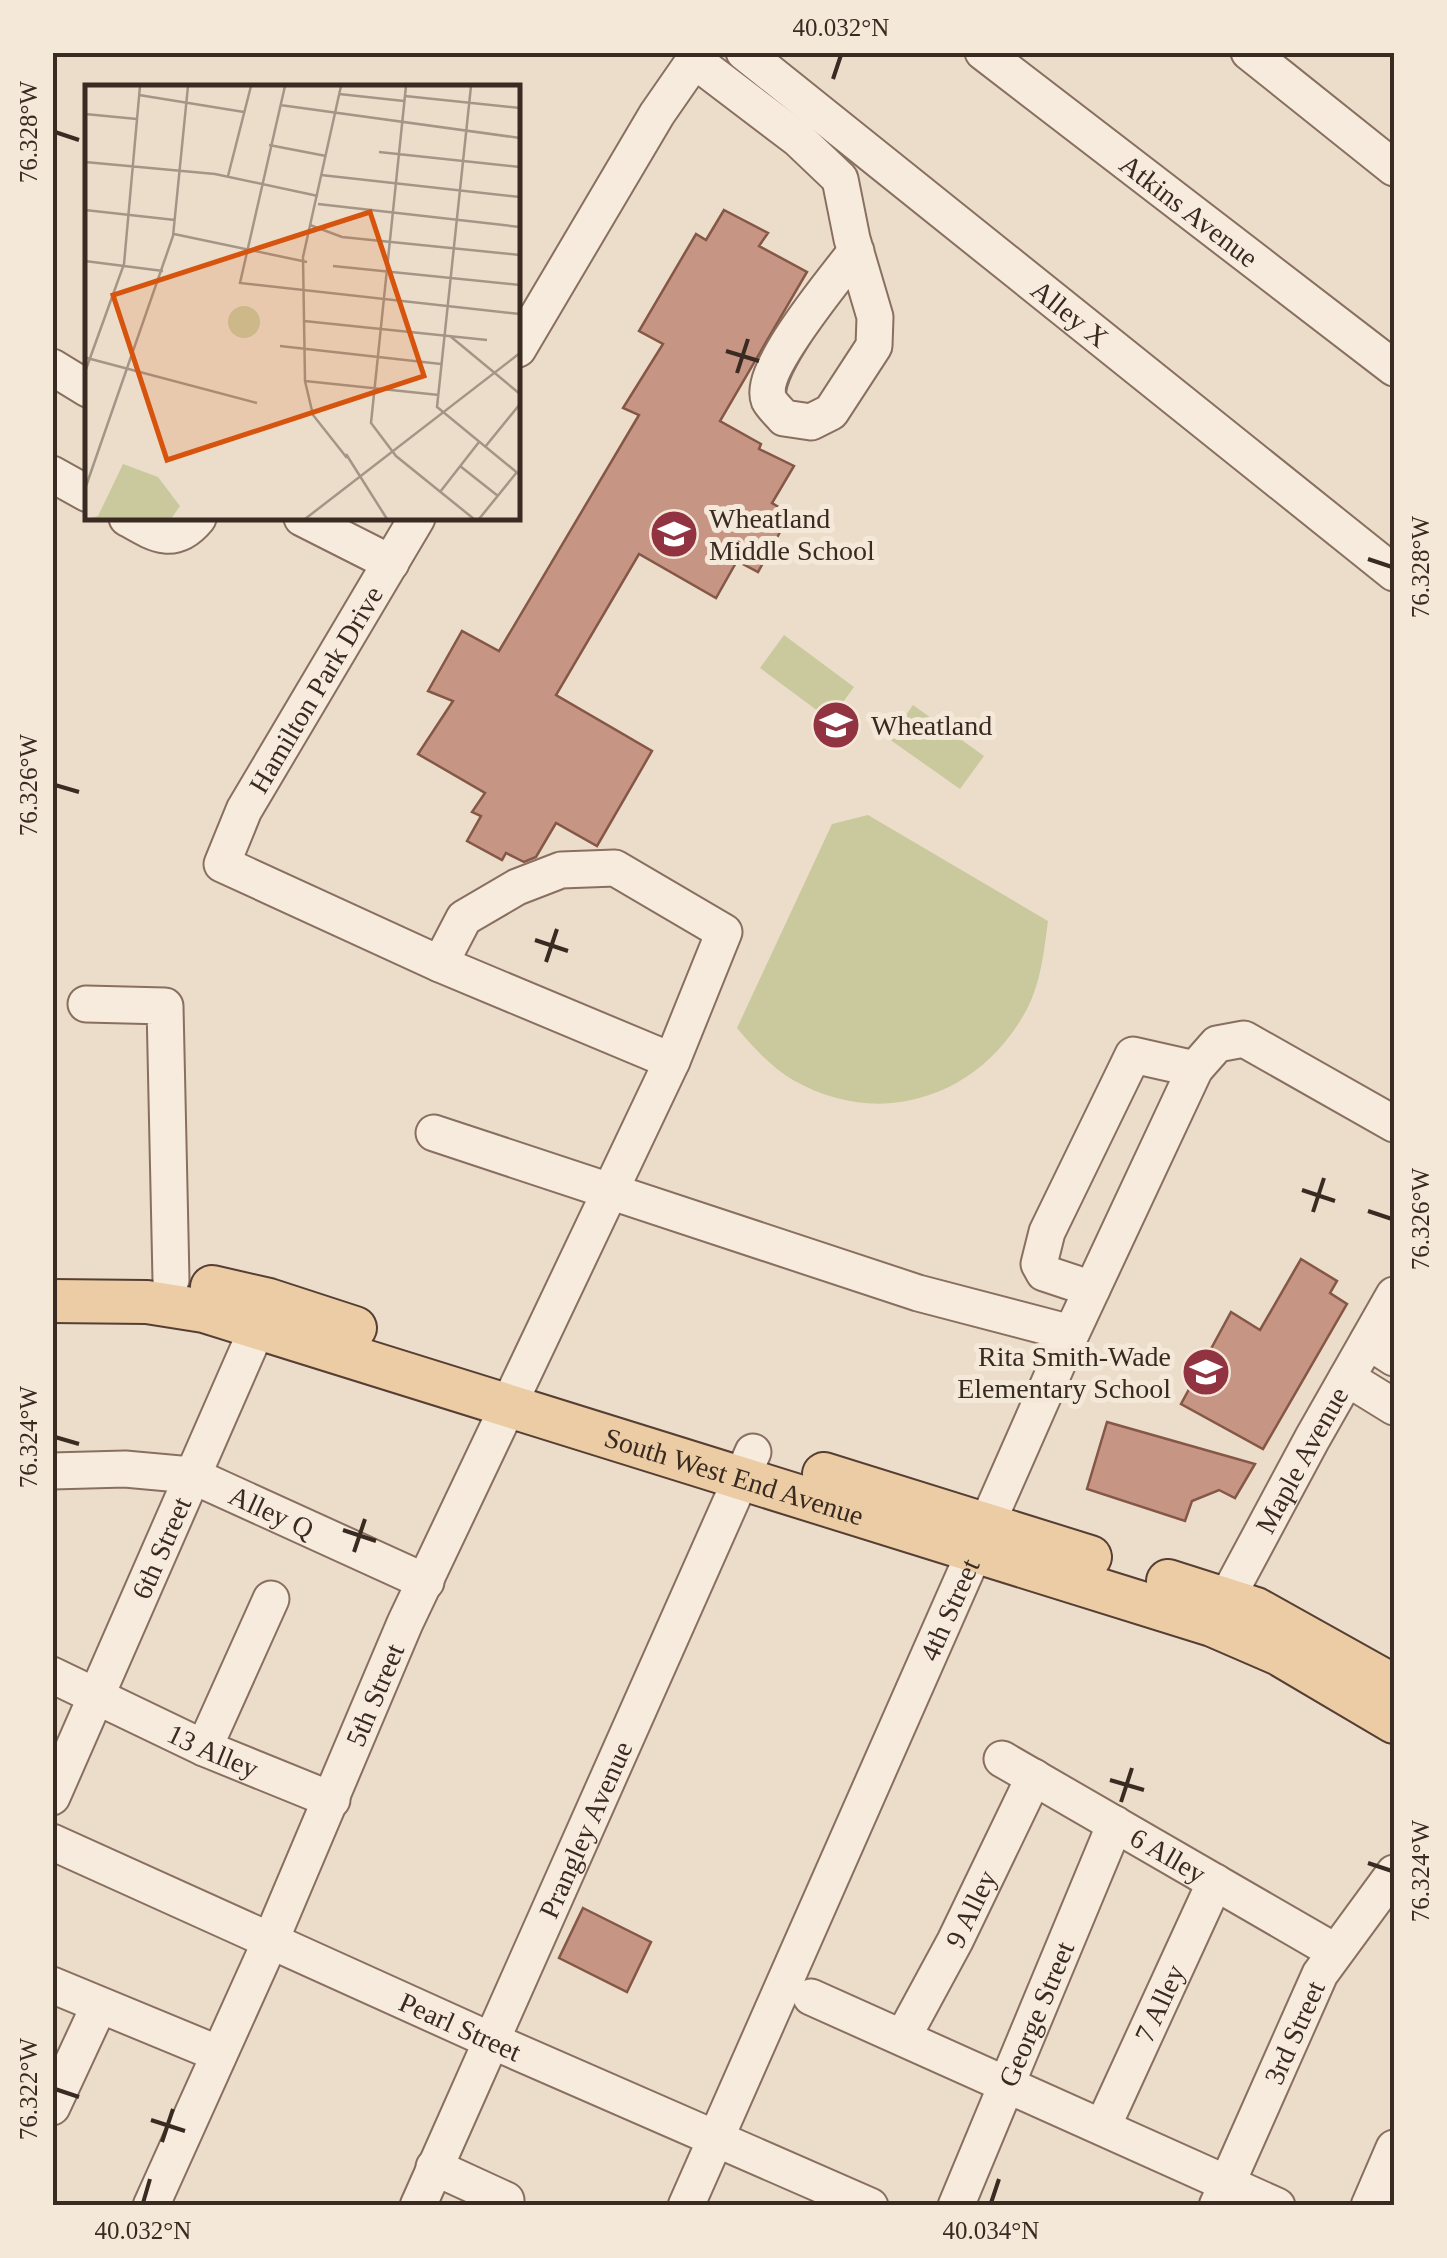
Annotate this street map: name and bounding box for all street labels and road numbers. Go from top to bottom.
street label: Atkins Avenue [1114,148,1264,273]
street label: Alley X [1026,273,1115,354]
street label: Hamilton Park Drive [242,580,389,798]
street label: Maple Avenue [1249,1381,1354,1538]
street label: South West End Avenue [601,1421,868,1531]
street label: Alley Q [225,1479,319,1544]
street label: 6th Street [125,1492,197,1604]
street label: 4th Street [913,1554,985,1665]
street label: 5th Street [339,1639,410,1751]
street label: 13 Alley [163,1717,263,1784]
street label: Prangley Avenue [533,1736,638,1923]
street label: 6 Alley [1125,1821,1211,1889]
street label: 9 Alley [939,1865,1002,1952]
street label: George Street [992,1937,1080,2091]
street label: 7 Alley [1128,1960,1190,2047]
street label: 3rd Street [1258,1976,1331,2089]
street label: Pearl Street [395,1986,526,2067]

